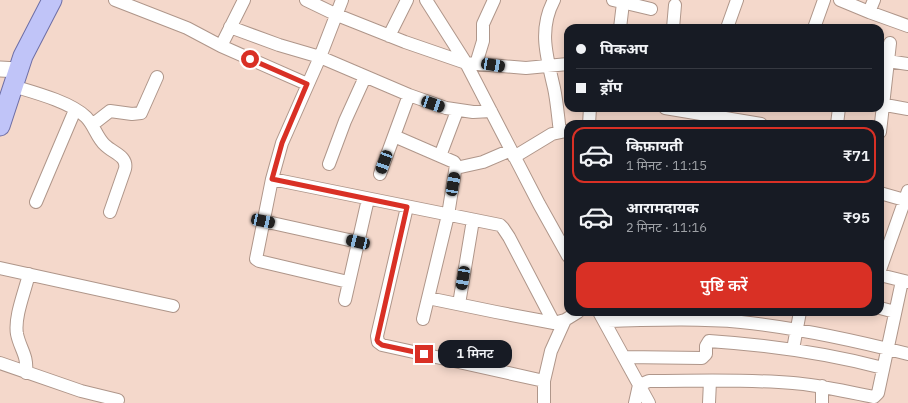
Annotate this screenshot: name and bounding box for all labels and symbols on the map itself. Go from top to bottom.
route start [241,50,259,68]
car [480,57,506,73]
car [420,94,446,114]
car [374,149,394,175]
car [445,171,461,197]
car [250,213,276,229]
car [345,233,371,251]
car [455,265,471,291]
callout: 1 मिनट [438,340,512,368]
route end [415,345,433,363]

